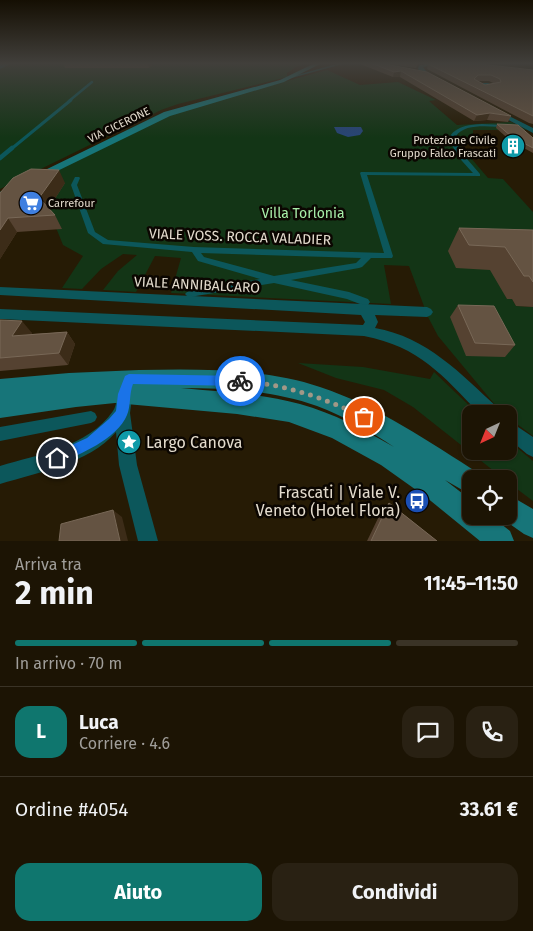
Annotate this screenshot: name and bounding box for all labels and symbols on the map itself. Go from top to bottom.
street label: VIA CICERONE [86,104,152,146]
building icon: Protezione Civile Gruppo Falco Frascati [500,133,526,159]
place label: Protezione Civile Gruppo Falco Frascati [390,134,496,160]
supermarket icon: Carrefour [18,190,44,216]
place label: Carrefour [48,197,96,210]
park label: Villa Torlonia [261,205,345,222]
street label: VIALE VOSS. ROCCA VALADIER [148,225,332,249]
street label: VIALE ANNIBALCARO [134,273,260,297]
courier [215,356,265,406]
pin [343,396,385,438]
north arrow [462,405,518,460]
place icon: Largo Canova [116,429,142,455]
place label: Largo Canova [146,433,243,452]
pin [36,437,78,479]
place label: Frascati | Viale V. Veneto (Hotel Flora) [256,483,400,520]
bus stop icon: Frascati | Viale V. Veneto (Hotel Flora) [404,488,430,514]

